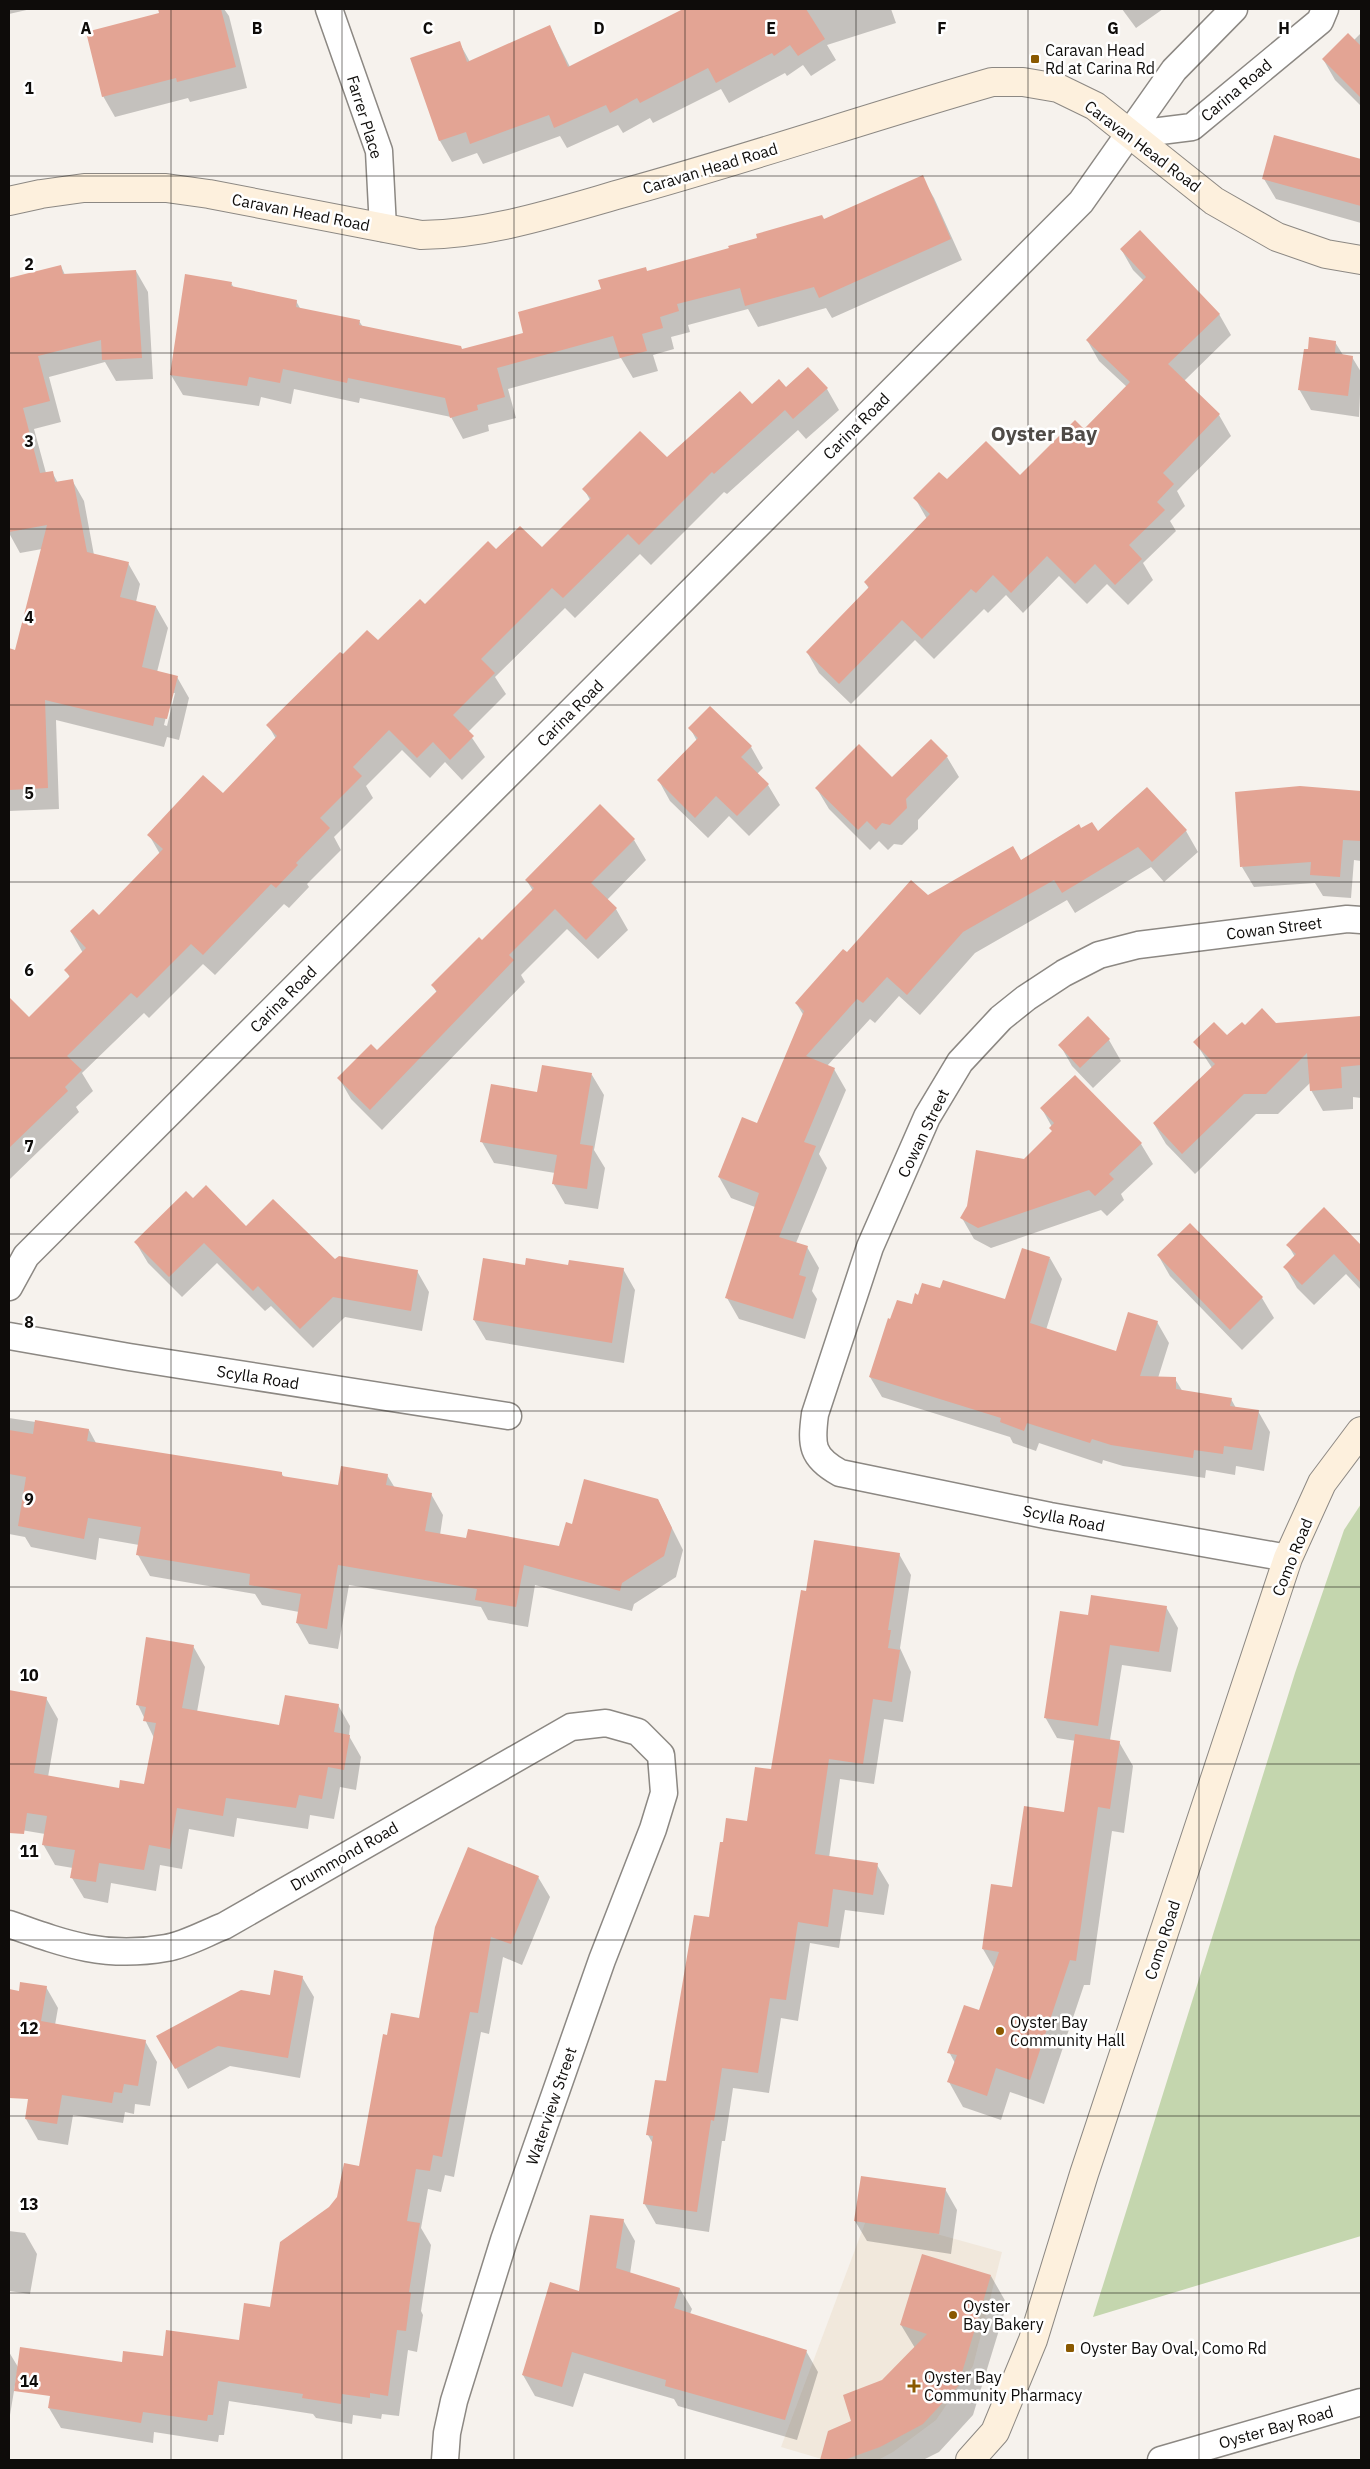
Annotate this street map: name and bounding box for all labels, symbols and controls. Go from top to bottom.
text: A [81,18,92,38]
text: B [252,18,263,38]
text: C [423,18,433,38]
text: D [593,18,605,38]
text: E [766,18,776,38]
text: F [937,18,947,38]
text: G [1107,18,1119,38]
text: H [1278,18,1290,38]
place label: Caravan Head Rd at Carina Rd [1045,40,1155,78]
marker: Caravan Head Rd at Carina Rd [1029,53,1041,65]
street label: Carina Road [1196,55,1276,125]
street label: Farrer Place [343,73,387,161]
text: 1 [24,78,34,98]
street label: Caravan Head Road [1081,96,1205,196]
street label: Caravan Head Road [640,138,780,198]
street label: Caravan Head Road [230,189,372,235]
text: 2 [24,254,34,274]
street label: Carina Road [818,388,894,464]
district label: Oyster Bay [991,419,1098,447]
text: 3 [24,431,34,451]
text: 4 [24,607,34,627]
street label: Carina Road [532,675,608,751]
text: 5 [24,783,34,803]
street label: Cowan Street [1225,912,1323,944]
text: 6 [24,960,34,980]
street label: Carina Road [245,961,321,1037]
street label: Cowan Street [893,1085,953,1181]
text: 7 [24,1136,34,1156]
text: 8 [24,1312,34,1332]
street label: Scylla Road [215,1361,301,1393]
text: 9 [24,1489,34,1509]
street label: Scylla Road [1021,1500,1107,1536]
street label: Como Road [1267,1515,1317,1599]
text: 10 [19,1665,39,1685]
street label: Drummond Road [286,1817,402,1895]
text: 11 [19,1841,39,1861]
street label: Como Road [1140,1898,1184,1982]
place label: Oyster Bay Community Hall [1010,2012,1125,2050]
text: 12 [19,2018,39,2038]
marker: Oyster Bay Community Hall [994,2025,1006,2037]
street label: Waterview Street [521,2044,581,2168]
text: 13 [19,2194,39,2214]
place label: Oyster Bay Bakery [963,2296,1044,2334]
marker: Oyster Bay Bakery [947,2309,959,2321]
place label: Oyster Bay Oval, Como Rd [1080,2338,1267,2358]
marker: Oyster Bay Oval, Como Rd [1064,2342,1076,2354]
place label: Oyster Bay Community Pharmacy [924,2367,1082,2405]
text: 14 [19,2371,39,2391]
marker: Oyster Bay Community Pharmacy [908,2380,920,2392]
street label: Oyster Bay Road [1216,2401,1336,2453]

